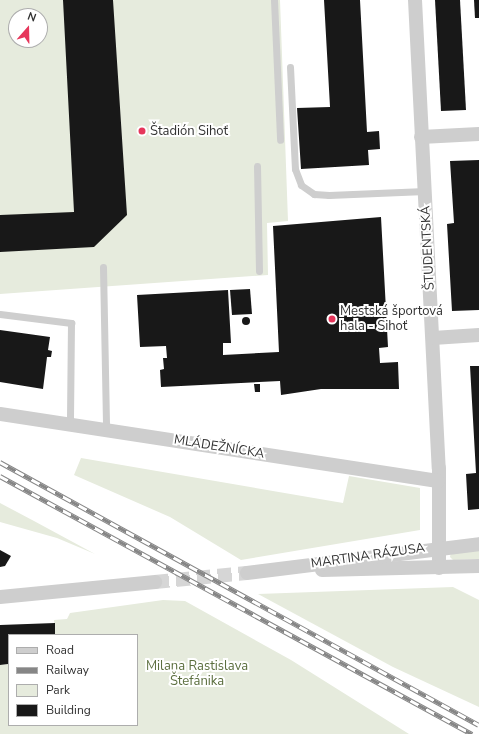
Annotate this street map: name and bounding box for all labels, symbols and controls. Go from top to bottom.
north arrow [8,8,48,48]
text: N [25,9,38,26]
place label: Štadión Sihoť [150,123,228,139]
marker: Štadión Sihoť [137,126,147,136]
street label: ŠTUDENTSKÁ [418,205,438,291]
place label: Mestská športová hala - Sihoť [340,304,443,335]
marker: Mestská športová hala - Sihoť [327,314,337,324]
street label: MLÁDEŽNÍCKA [173,432,265,462]
street label: MARTINA RÁZUSA [310,540,426,572]
legend [8,634,138,726]
text: Road [46,642,74,658]
park label: Milana Rastislava Štefánika [146,659,248,690]
text: Railway [46,662,89,678]
text: Park [46,682,70,698]
text: Building [46,702,91,718]

